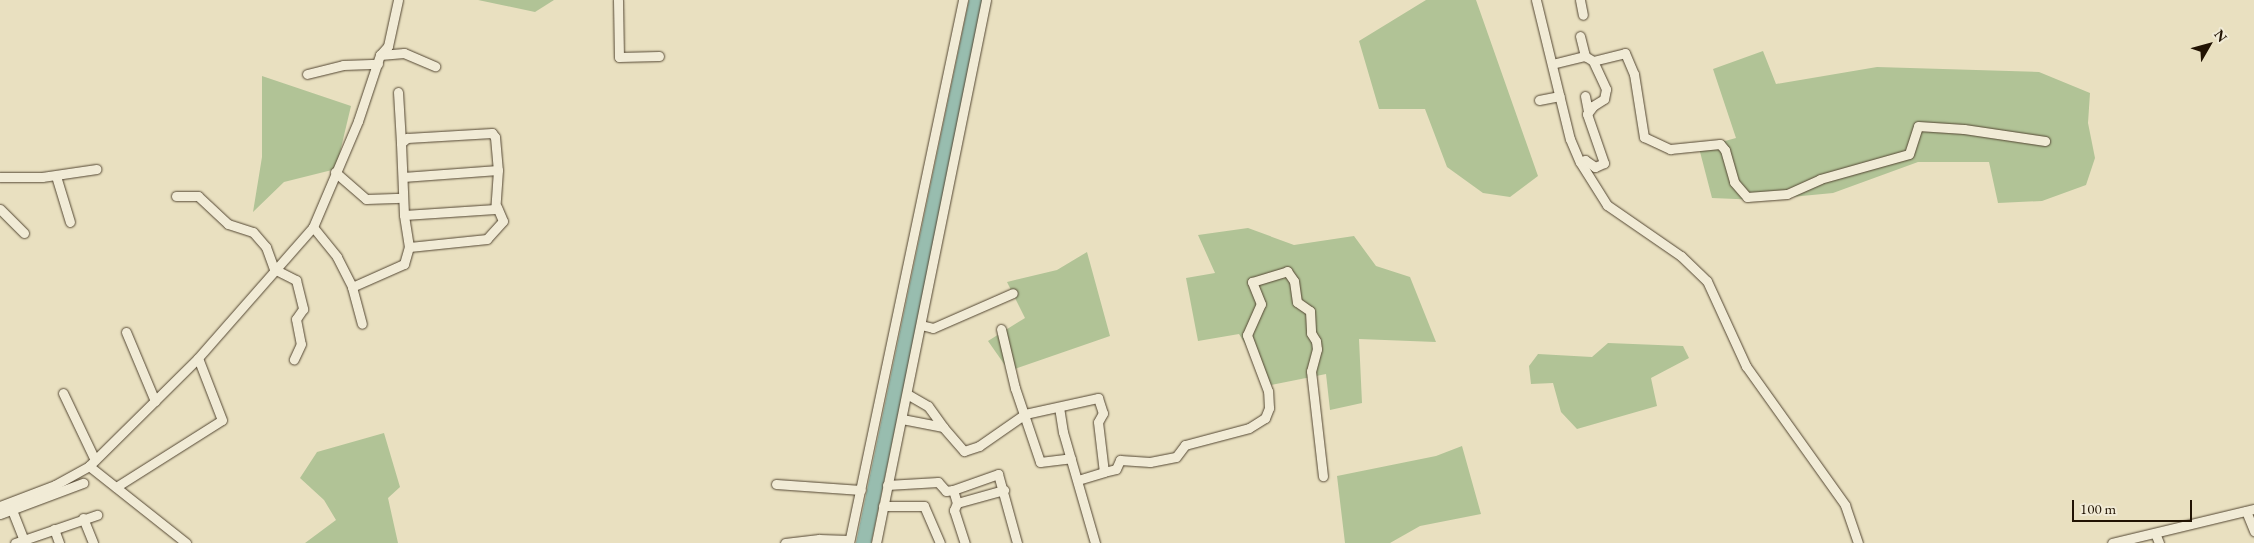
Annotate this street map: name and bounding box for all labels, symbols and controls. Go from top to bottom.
north arrow [2184,20,2234,70]
text: N [2210,26,2231,46]
scale bar [2074,490,2194,522]
text: 100 m [2080,499,2116,518]

